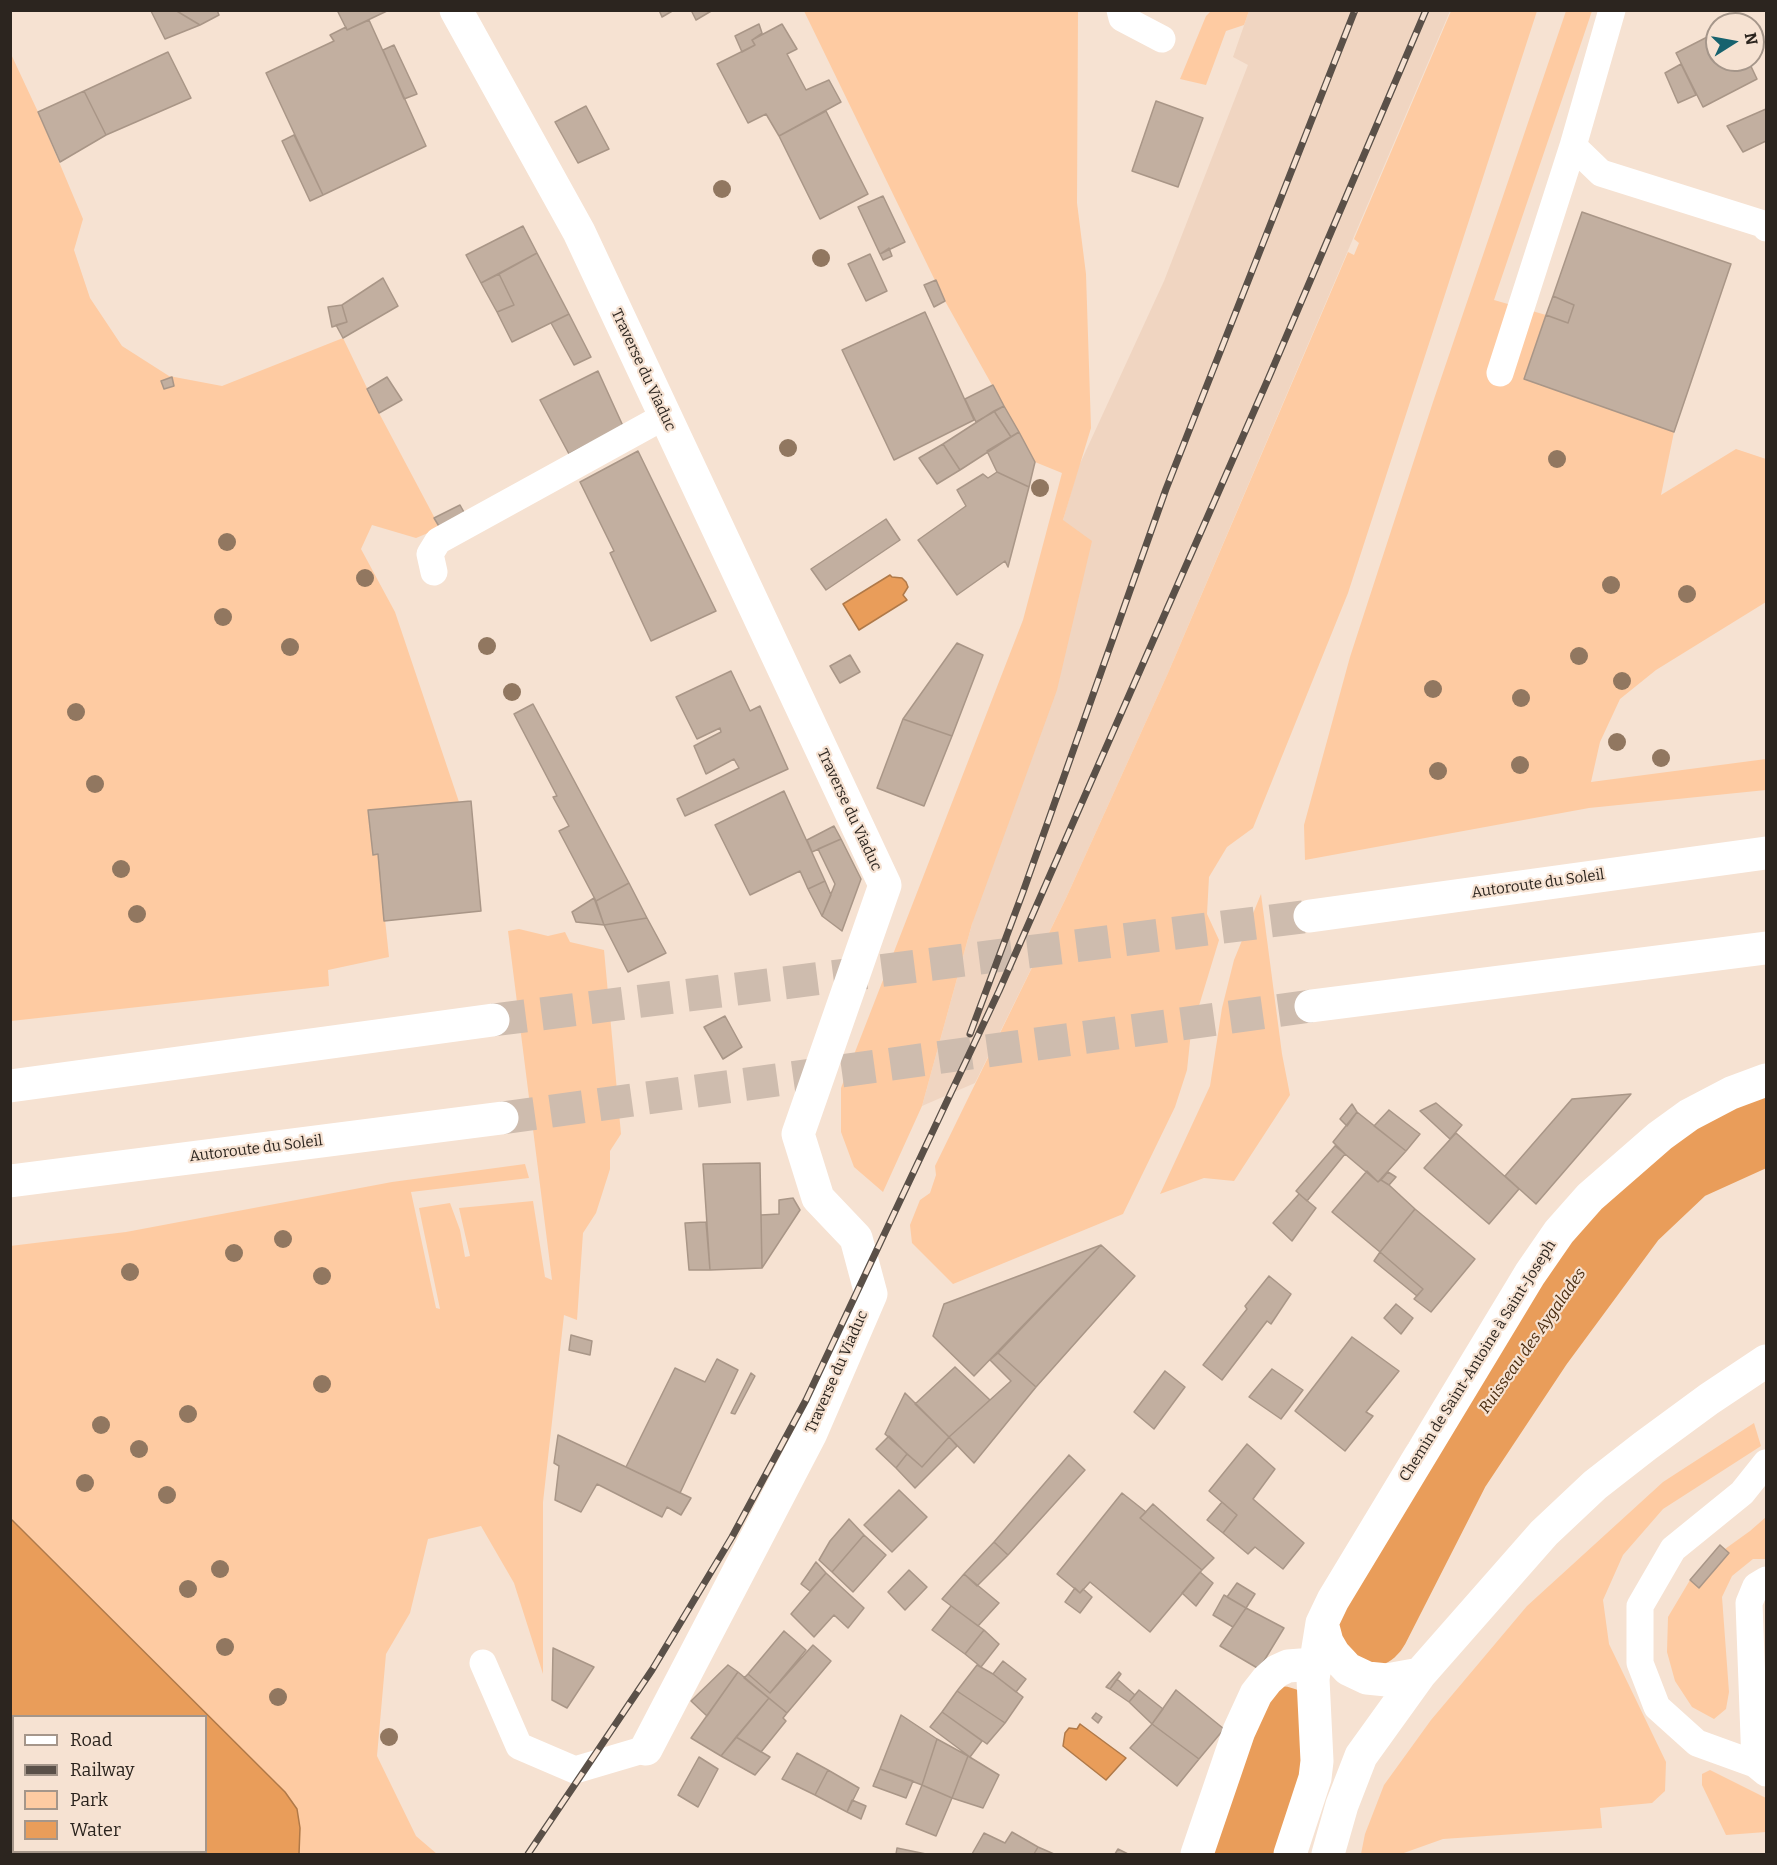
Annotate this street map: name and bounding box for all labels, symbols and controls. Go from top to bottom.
north arrow [1705,12,1765,72]
text: N [1741,31,1762,47]
street label: Traverse du Viaduc [607,306,679,434]
street label: Traverse du Viaduc [813,746,885,874]
street label: Autoroute du Soleil [1470,866,1606,902]
street label: Autoroute du Soleil [188,1132,324,1166]
street label: Chemin de Saint-Antoine à Saint-Joseph [1396,1237,1560,1485]
water label: Ruisseau des Aygalades [1476,1265,1590,1417]
street label: Traverse du Viaduc [802,1308,872,1436]
legend [12,1715,207,1853]
text: Road [70,1729,112,1751]
text: Railway [70,1759,134,1781]
text: Park [70,1789,108,1811]
text: Water [70,1819,121,1841]

